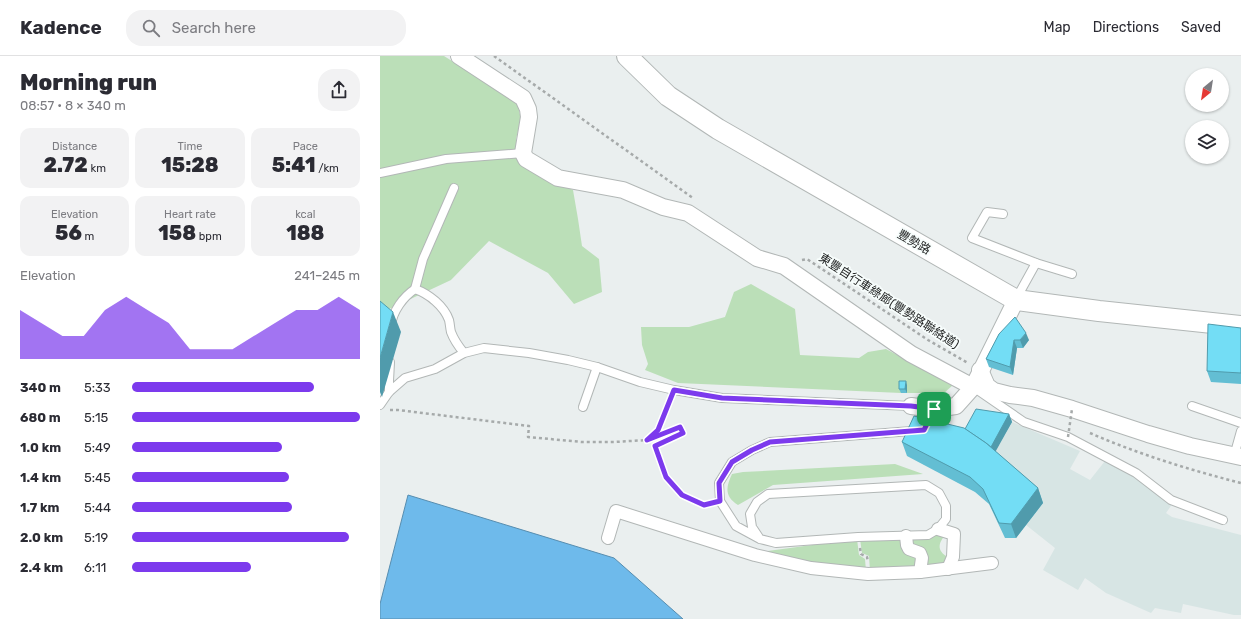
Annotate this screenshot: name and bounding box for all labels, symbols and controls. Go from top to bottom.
search box [126,10,406,46]
text: Kadence [20,16,102,39]
icon: search [140,17,162,39]
text: Search here [172,19,256,37]
text: Map [1044,19,1071,36]
text: Directions [1093,19,1159,36]
text: Saved [1181,19,1221,36]
north arrow [1185,68,1229,112]
map controls [1185,68,1229,164]
text: Morning run [20,69,157,96]
button: share [318,69,360,111]
text: 08:57 · 8 × 340 m [20,98,126,113]
button: layers [1185,120,1229,164]
text: Distance [52,140,97,153]
text: Time [178,140,202,153]
text: Pace [293,140,318,153]
text: 2.72 [43,153,88,177]
text: 15:28 [161,153,219,177]
text: 5:41 [272,153,315,177]
text: km [88,162,106,175]
text: /km [315,162,339,175]
text: Elevation [51,208,98,221]
text: Heart rate [164,208,216,221]
text: kcal [295,208,315,221]
text: 56 [55,221,82,245]
text: 158 [158,221,196,245]
text: 188 [286,221,324,245]
street label: 豐勢路 [895,227,933,257]
text: m [82,230,94,243]
text: bpm [196,230,222,243]
street label: 東豐自行車綠廊(豐勢路聯絡道) [816,250,962,352]
text: Elevation [20,268,76,283]
text: 241–245 m [294,268,360,283]
text: 340 m [20,380,61,395]
text: 5:33 [84,380,111,395]
pin [917,392,951,426]
icon: arrive [923,398,945,420]
text: 680 m [20,410,61,425]
text: 5:15 [84,410,108,425]
text: 1.0 km [20,440,61,455]
text: 5:49 [84,440,111,455]
text: 1.4 km [20,470,61,485]
text: 5:45 [84,470,111,485]
text: 1.7 km [20,500,60,515]
text: 5:44 [84,500,111,515]
text: 2.0 km [20,530,63,545]
text: 5:19 [84,530,108,545]
text: 2.4 km [20,560,63,575]
text: 6:11 [84,560,106,575]

